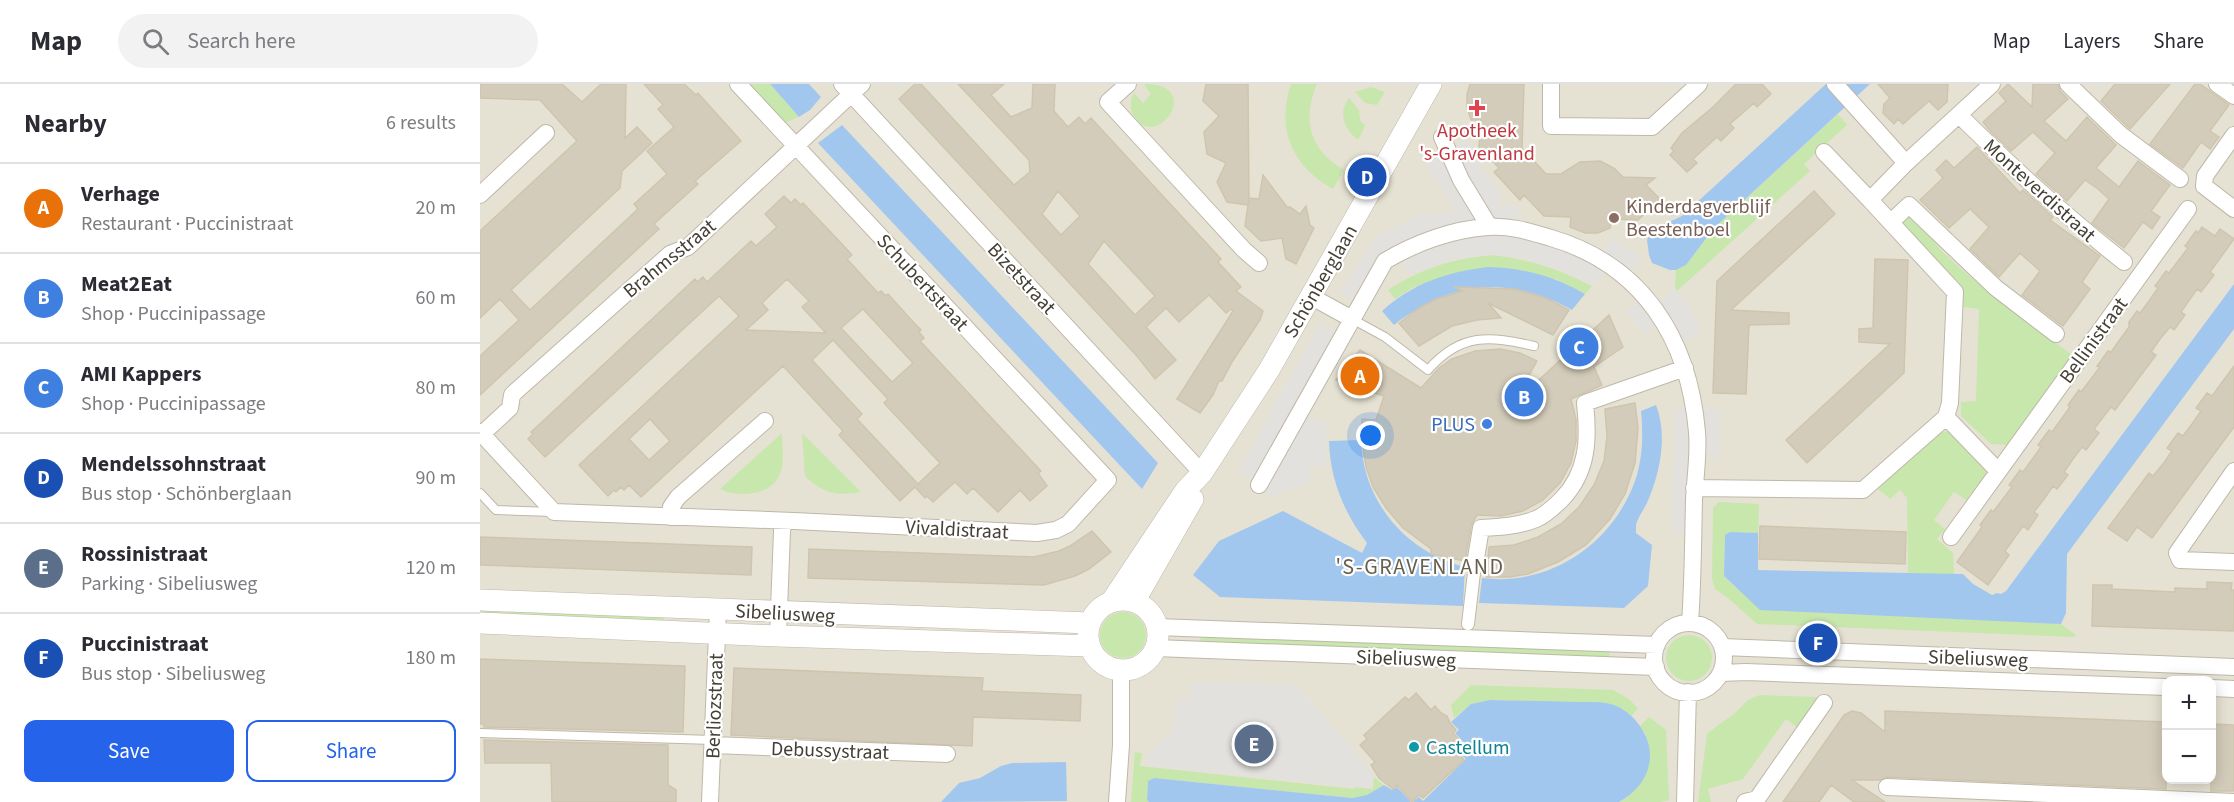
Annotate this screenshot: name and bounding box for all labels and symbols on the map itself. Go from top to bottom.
marker: Apotheek 's-Gravenland [1470,101,1484,115]
place label: Apotheek 's-Gravenland [1419,117,1535,168]
street label: Monteverdistraat [1977,133,2102,249]
pin: D [1348,154,1386,200]
place label: Kinderdagverblijf Beestenboel [1626,193,1772,244]
marker: Kinderdagverblijf Beestenboel [1607,211,1621,225]
street label: Brahmsstraat [617,213,722,305]
street label: Schönberglaan [1277,220,1365,343]
street label: Schubertstraat [870,228,975,338]
street label: Bizetstraat [981,237,1062,321]
street label: Bellinistraat [2053,292,2135,389]
pin: C [1560,324,1598,370]
pin: A [1340,354,1380,398]
pin: B [1504,374,1544,420]
place label: PLUS [1431,411,1475,439]
marker: PLUS [1480,417,1494,431]
your location [1356,421,1385,450]
street label: Vivaldistraat [905,513,1009,547]
district label: 'S-GRAVENLAND [1336,551,1504,583]
street label: Sibeliusweg [734,597,836,631]
pin: F [1798,620,1838,666]
street label: Sibeliusweg [1356,643,1456,675]
street label: Sibeliusweg [1928,643,2028,675]
street label: Berliozstraat [699,652,731,759]
pin: E [1234,722,1274,766]
place label: Castellum [1426,734,1510,762]
street label: Debussystraat [770,735,890,767]
marker: Castellum [1407,740,1421,754]

